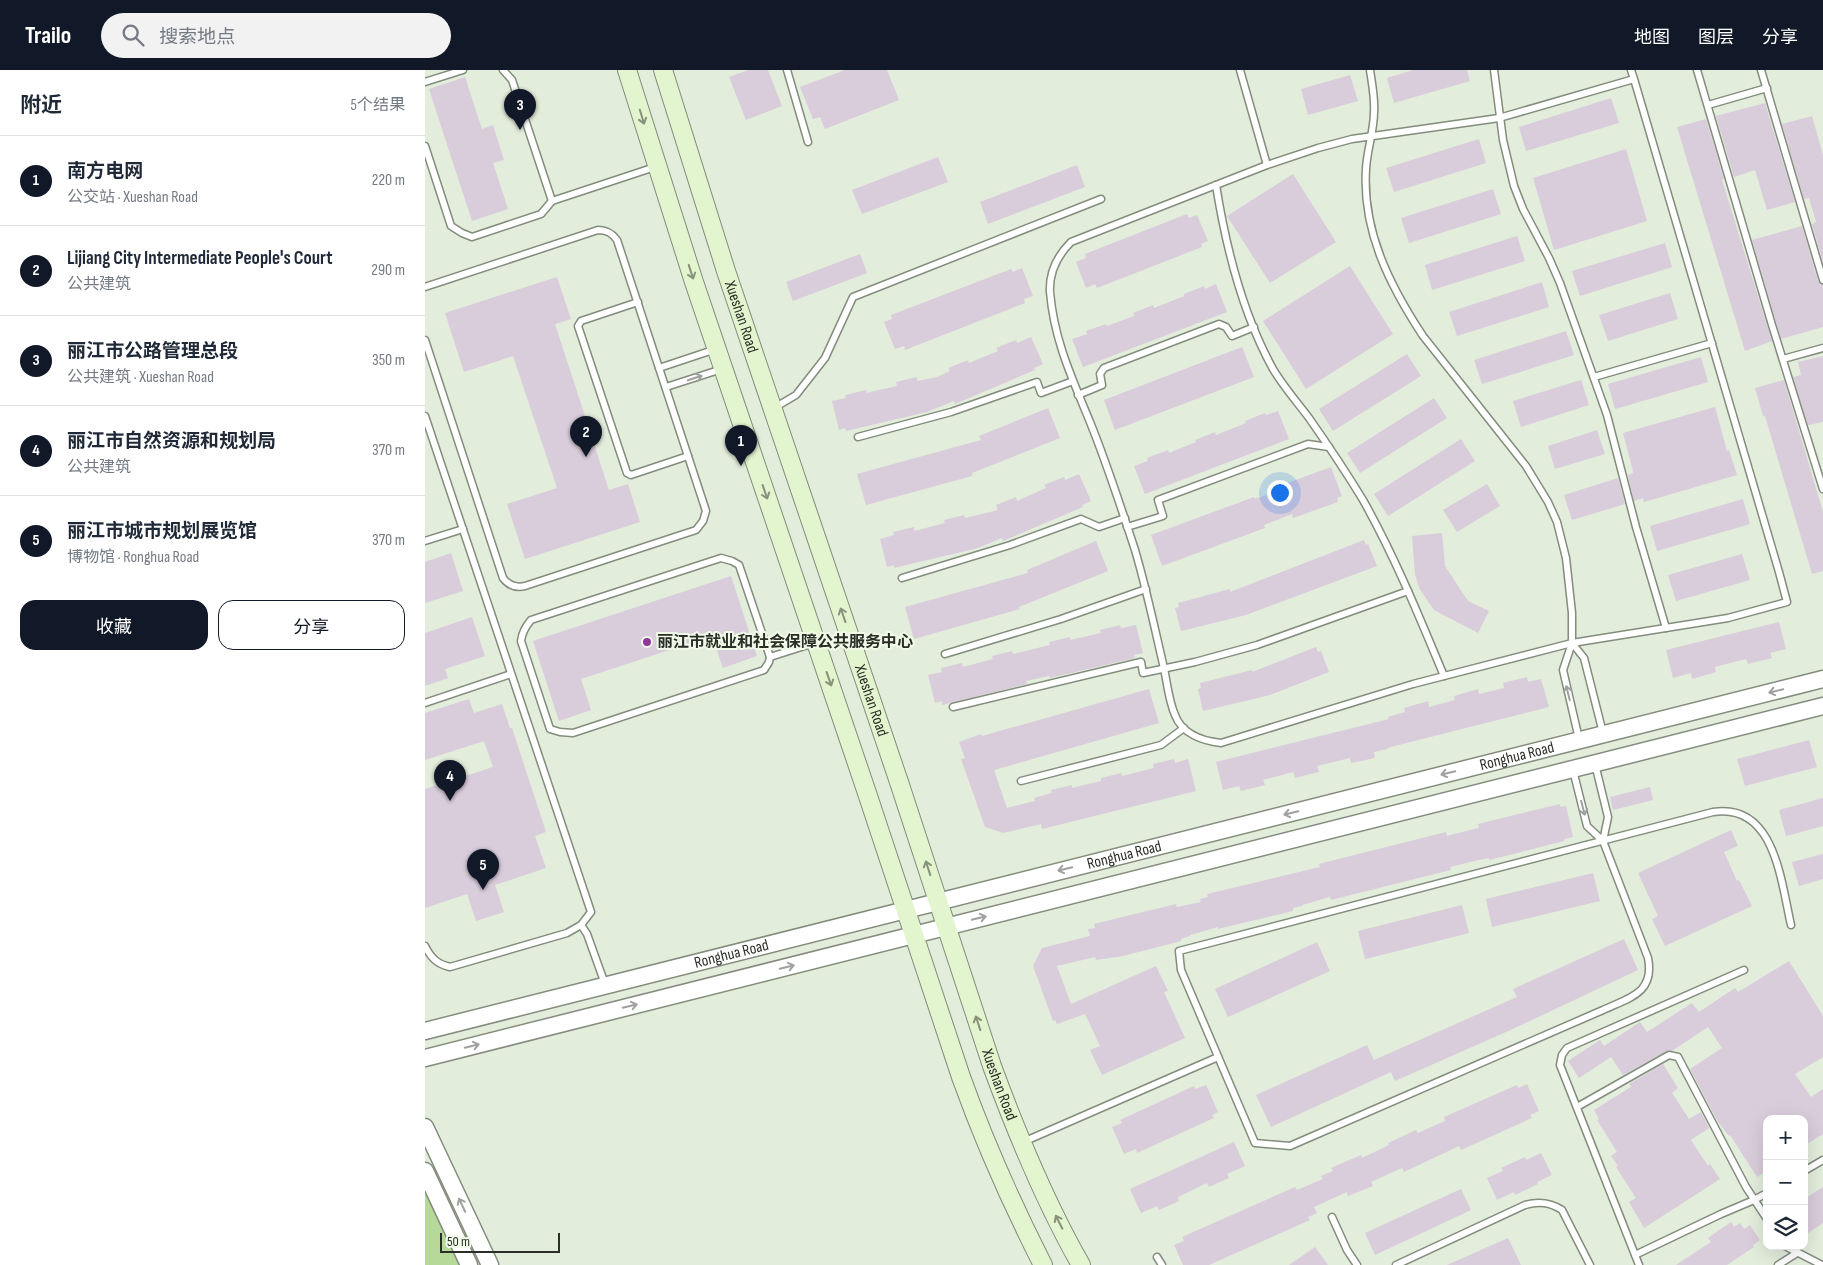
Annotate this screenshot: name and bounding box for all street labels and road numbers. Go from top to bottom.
street label: Xueshan Road [720,277,762,355]
street label: Xueshan Road [850,661,892,739]
street label: Ronghua Road [1478,738,1556,775]
street label: Ronghua Road [1085,836,1163,873]
street label: Ronghua Road [692,935,771,972]
street label: Xueshan Road [977,1046,1021,1123]

